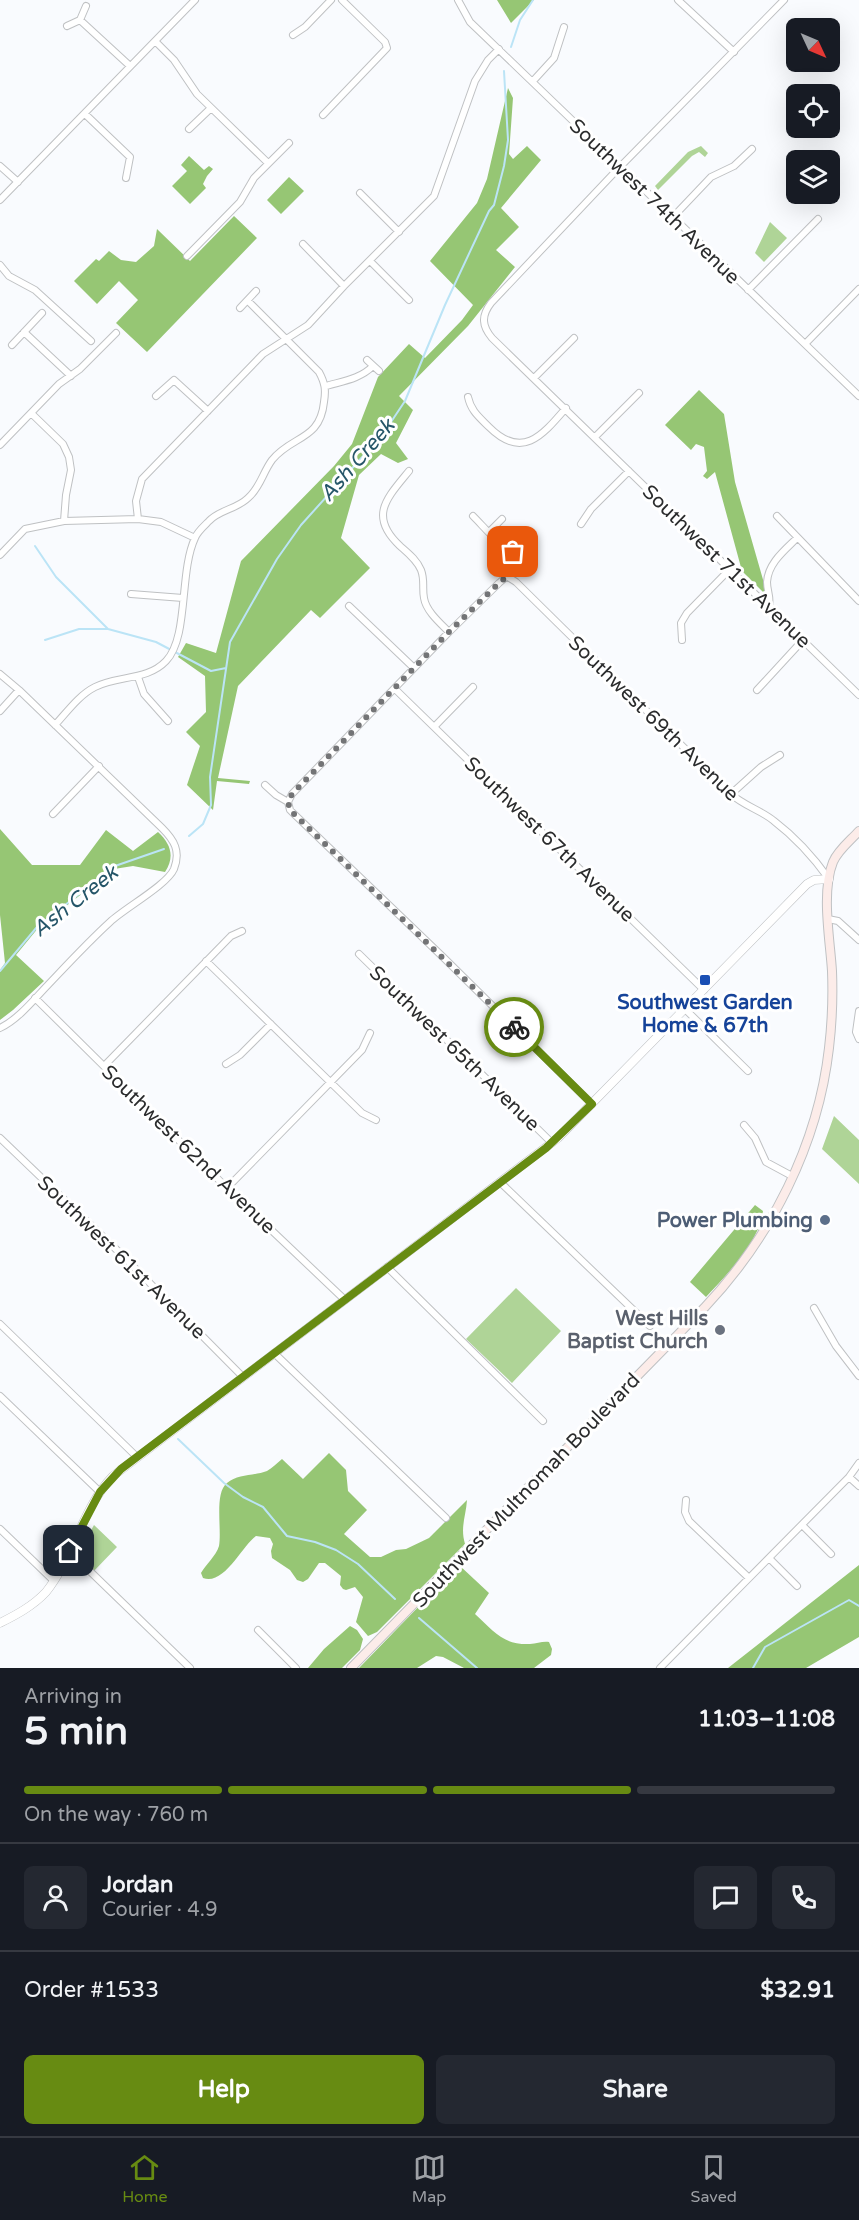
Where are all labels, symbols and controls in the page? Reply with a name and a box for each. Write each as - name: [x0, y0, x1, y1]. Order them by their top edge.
- north arrow: [786, 18, 840, 72]
- map controls: [786, 18, 840, 204]
- button: locate: [786, 84, 840, 138]
- street label: Southwest 74th Avenue: [564, 114, 744, 289]
- button: layers: [786, 150, 840, 204]
- water label: Ash Creek: [315, 413, 401, 507]
- street label: Southwest 71st Avenue: [637, 480, 815, 653]
- pin: [487, 526, 538, 577]
- icon: bag: [496, 535, 529, 568]
- street label: Southwest 69th Avenue: [563, 631, 743, 806]
- street label: Southwest 67th Avenue: [459, 752, 639, 927]
- water label: Ash Creek: [28, 859, 124, 942]
- street label: Southwest 65th Avenue: [364, 961, 544, 1136]
- marker: Southwest Garden Home & 67th: [698, 973, 712, 987]
- place label: Southwest Garden Home & 67th: [617, 991, 793, 1038]
- courier: [484, 997, 544, 1057]
- icon: bike: [498, 1011, 531, 1044]
- street label: Southwest 62nd Avenue: [96, 1060, 280, 1239]
- street label: Southwest 61st Avenue: [32, 1171, 210, 1344]
- place label: Power Plumbing: [657, 1209, 813, 1233]
- marker: Power Plumbing: [818, 1213, 832, 1227]
- place label: West Hills Baptist Church: [567, 1307, 708, 1354]
- marker: West Hills Baptist Church: [713, 1323, 727, 1337]
- street label: Southwest Multnomah Boulevard: [408, 1368, 645, 1613]
- pin: [43, 1525, 94, 1576]
- icon: home: [52, 1534, 85, 1567]
- text: Arriving in: [24, 1685, 122, 1709]
- text: 11:03–11:08: [698, 1706, 835, 1732]
- text: 5 min: [24, 1708, 128, 1755]
- text: On the way · 760 m: [24, 1803, 208, 1827]
- button: person: [24, 1866, 87, 1929]
- button: chat: [694, 1866, 757, 1929]
- button: phone: [772, 1866, 835, 1929]
- text: Jordan: [102, 1872, 173, 1898]
- text: Courier · 4.9: [102, 1898, 217, 1922]
- text: Order #1533: [24, 1977, 159, 2003]
- text: $32.91: [760, 1977, 835, 2003]
- button: Help: [24, 2055, 424, 2124]
- button: Share: [436, 2055, 835, 2124]
- tab: Home: [122, 2151, 167, 2207]
- tab: Map: [412, 2151, 446, 2207]
- tab: Saved: [691, 2151, 737, 2207]

